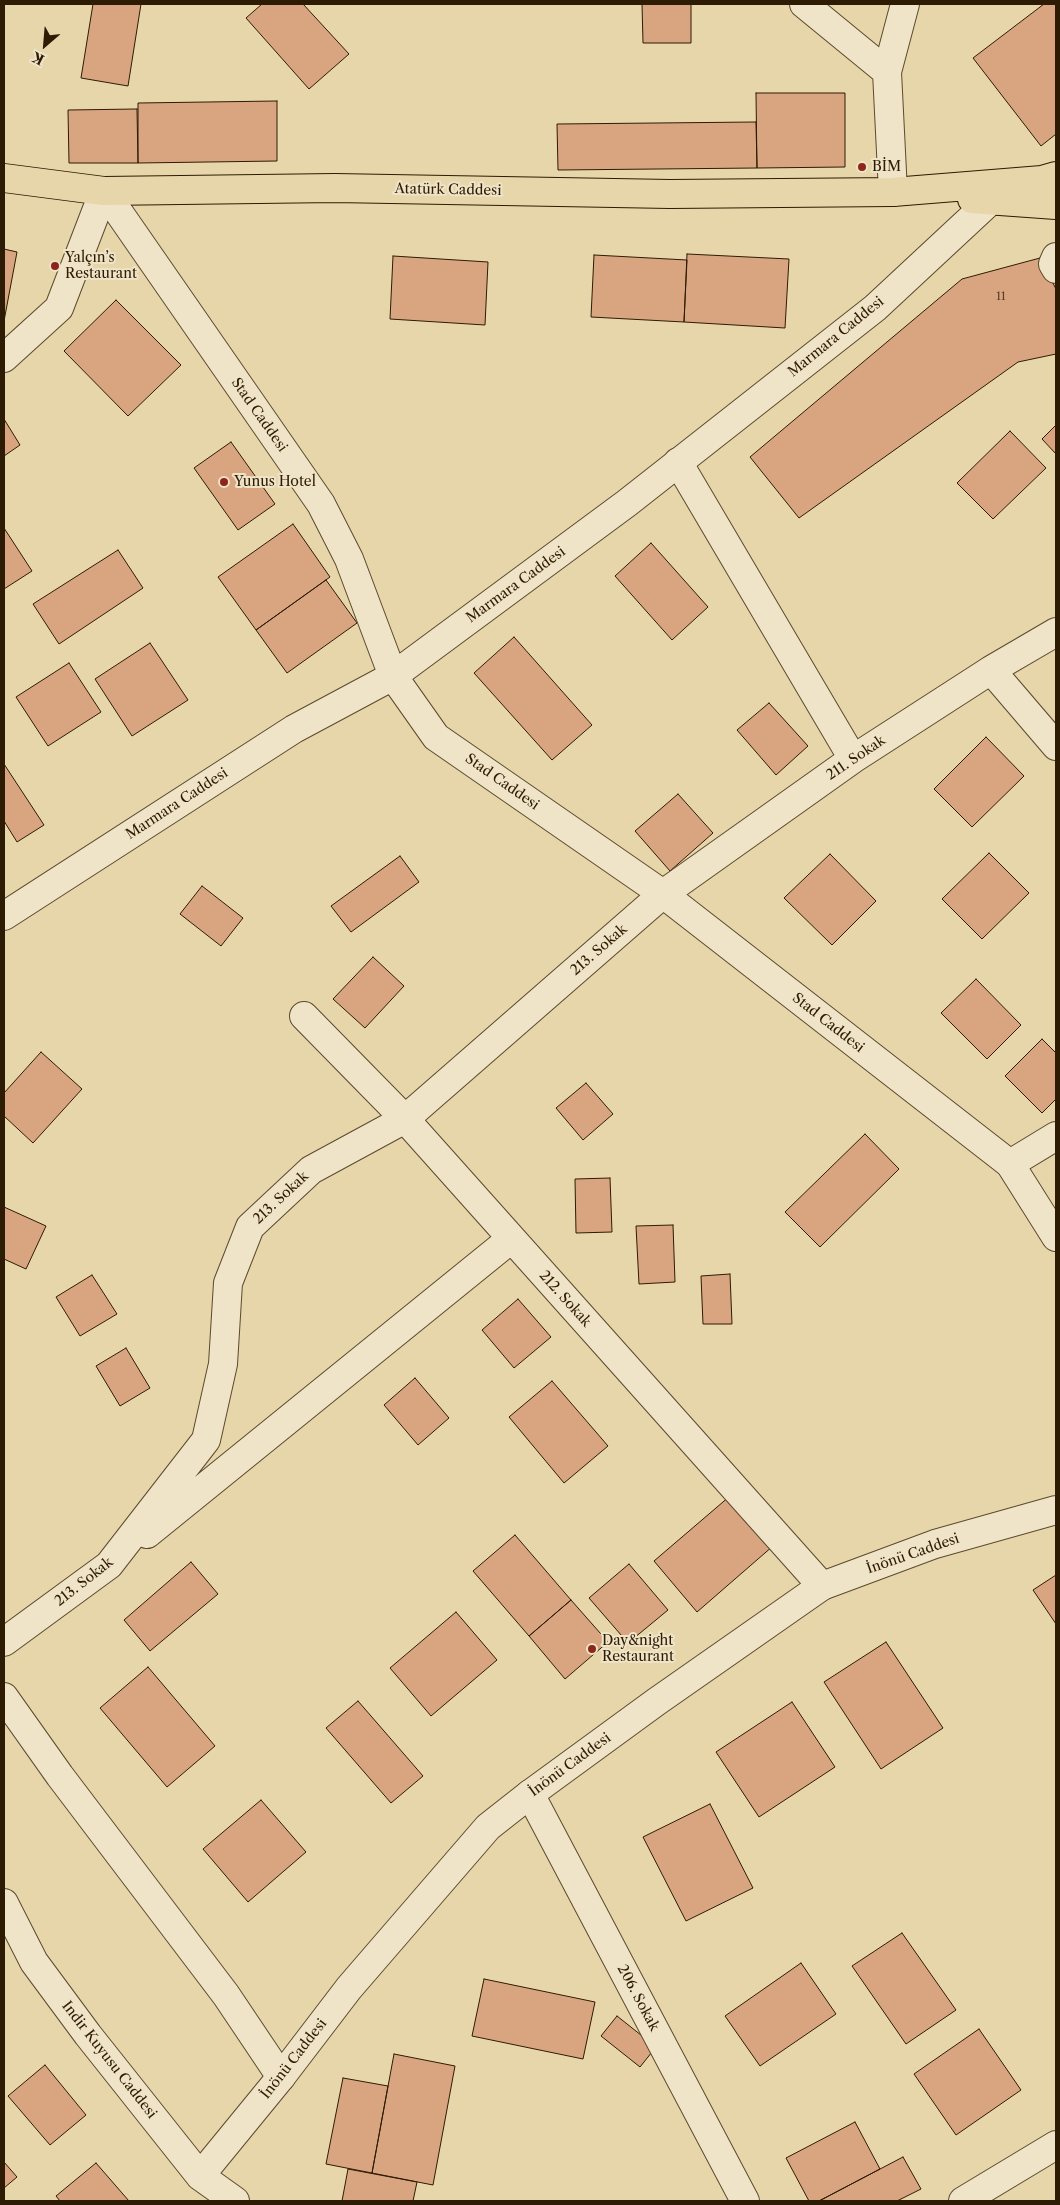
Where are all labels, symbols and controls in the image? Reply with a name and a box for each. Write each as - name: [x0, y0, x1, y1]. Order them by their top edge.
- north arrow: [20, 20, 70, 70]
- text: K: [29, 48, 47, 69]
- place label: BİM: [872, 159, 901, 175]
- marker: BİM: [856, 161, 868, 173]
- street label: Atatürk Caddesi: [394, 181, 502, 199]
- place label: Yalçın’s Restaurant: [65, 250, 137, 282]
- marker: Yalçın’s Restaurant: [49, 260, 61, 272]
- house number: 11: [996, 290, 1006, 304]
- street label: Marmara Caddesi: [785, 293, 887, 381]
- street label: Stad Caddesi: [227, 375, 291, 455]
- place label: Yunus Hotel: [234, 474, 316, 490]
- marker: Yunus Hotel: [218, 476, 230, 488]
- street label: Marmara Caddesi: [463, 543, 569, 627]
- street label: 211. Sokak: [823, 732, 889, 784]
- street label: Stad Caddesi: [462, 750, 542, 814]
- street label: Marmara Caddesi: [123, 765, 231, 843]
- street label: 213. Sokak: [567, 921, 631, 979]
- street label: Stad Caddesi: [789, 990, 867, 1056]
- street label: 213. Sokak: [250, 1168, 312, 1228]
- street label: 212. Sokak: [535, 1268, 595, 1330]
- street label: İnönü Caddesi: [864, 1530, 962, 1578]
- street label: 213. Sokak: [52, 1554, 116, 1610]
- place label: Day&night Restaurant: [602, 1633, 674, 1665]
- marker: Day&night Restaurant: [586, 1643, 598, 1655]
- street label: İnönü Caddesi: [526, 1730, 614, 1800]
- street label: 206. Sokak: [614, 1962, 662, 2034]
- street label: Indir Kuyusu Caddesi: [58, 1998, 160, 2122]
- street label: İnönü Caddesi: [258, 2016, 330, 2102]

